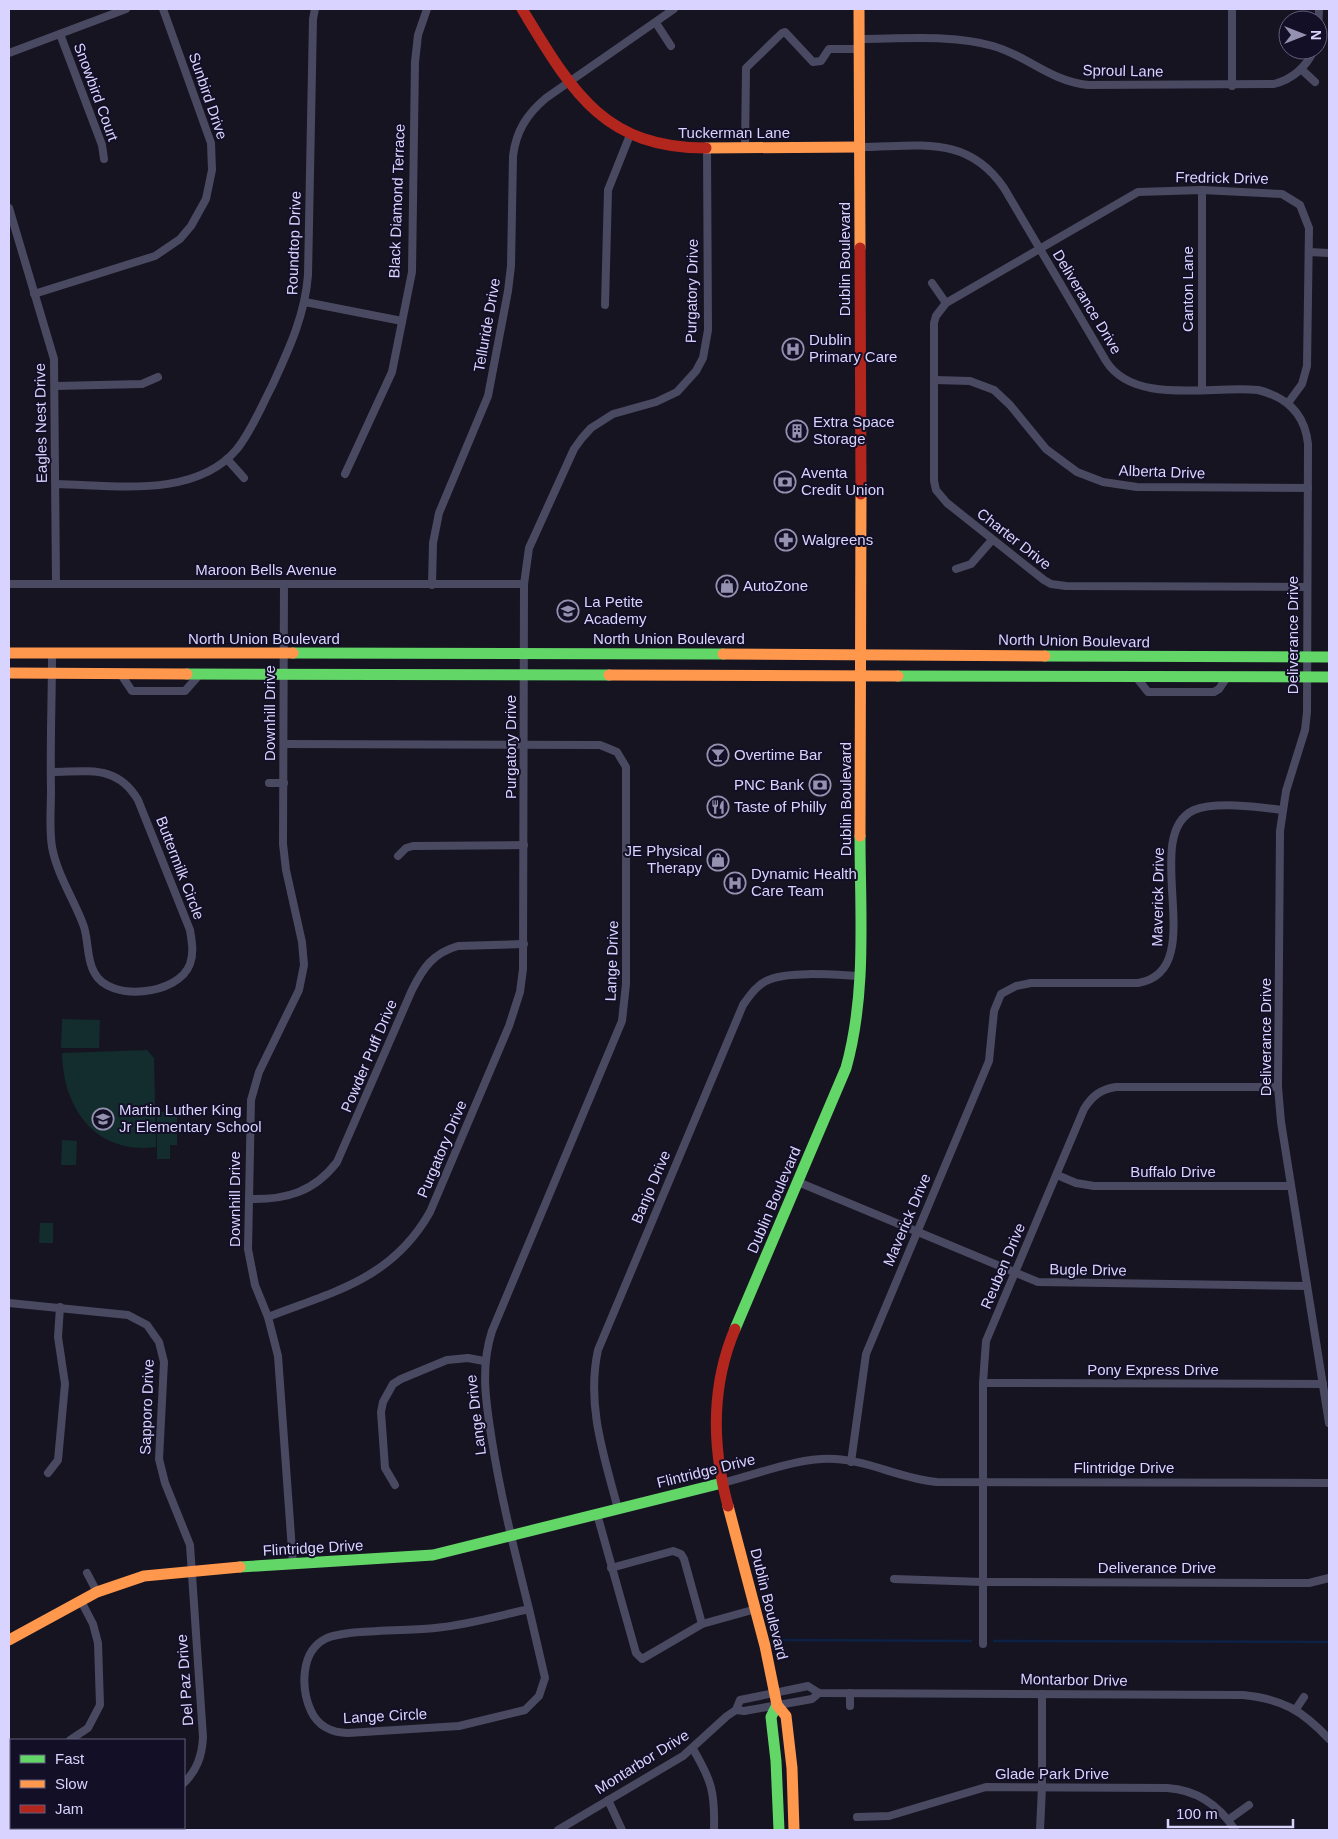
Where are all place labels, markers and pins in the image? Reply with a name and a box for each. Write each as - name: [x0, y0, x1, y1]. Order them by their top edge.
- place label: Dublin Primary Care: [809, 331, 897, 365]
- hospital icon: Dublin Primary Care: [781, 337, 805, 361]
- place label: Extra Space Storage: [813, 413, 895, 447]
- building icon: Extra Space Storage: [785, 419, 809, 443]
- place label: Aventa Credit Union: [801, 464, 884, 498]
- bank icon: Aventa Credit Union: [773, 470, 797, 494]
- pharmacy icon: Walgreens: [774, 528, 798, 552]
- place label: Walgreens: [802, 531, 873, 548]
- shop icon: AutoZone: [715, 574, 739, 598]
- place label: AutoZone: [743, 577, 808, 594]
- place label: La Petite Academy: [584, 593, 647, 627]
- school or university icon: La Petite Academy: [556, 599, 580, 623]
- bar icon: Overtime Bar: [706, 743, 730, 767]
- place label: Overtime Bar: [734, 746, 822, 763]
- bank icon: PNC Bank: [808, 773, 832, 797]
- place label: PNC Bank: [734, 776, 804, 793]
- restaurant icon: Taste of Philly: [706, 795, 730, 819]
- place label: Taste of Philly: [734, 798, 827, 815]
- place label: JE Physical Therapy: [624, 842, 702, 876]
- shop icon: JE Physical Therapy: [706, 848, 730, 872]
- place label: Dynamic Health Care Team: [751, 865, 857, 899]
- hospital icon: Dynamic Health Care Team: [723, 871, 747, 895]
- place label: Martin Luther King Jr Elementary School: [119, 1101, 262, 1135]
- school or university icon: Martin Luther King Jr Elementary School: [91, 1107, 115, 1131]

